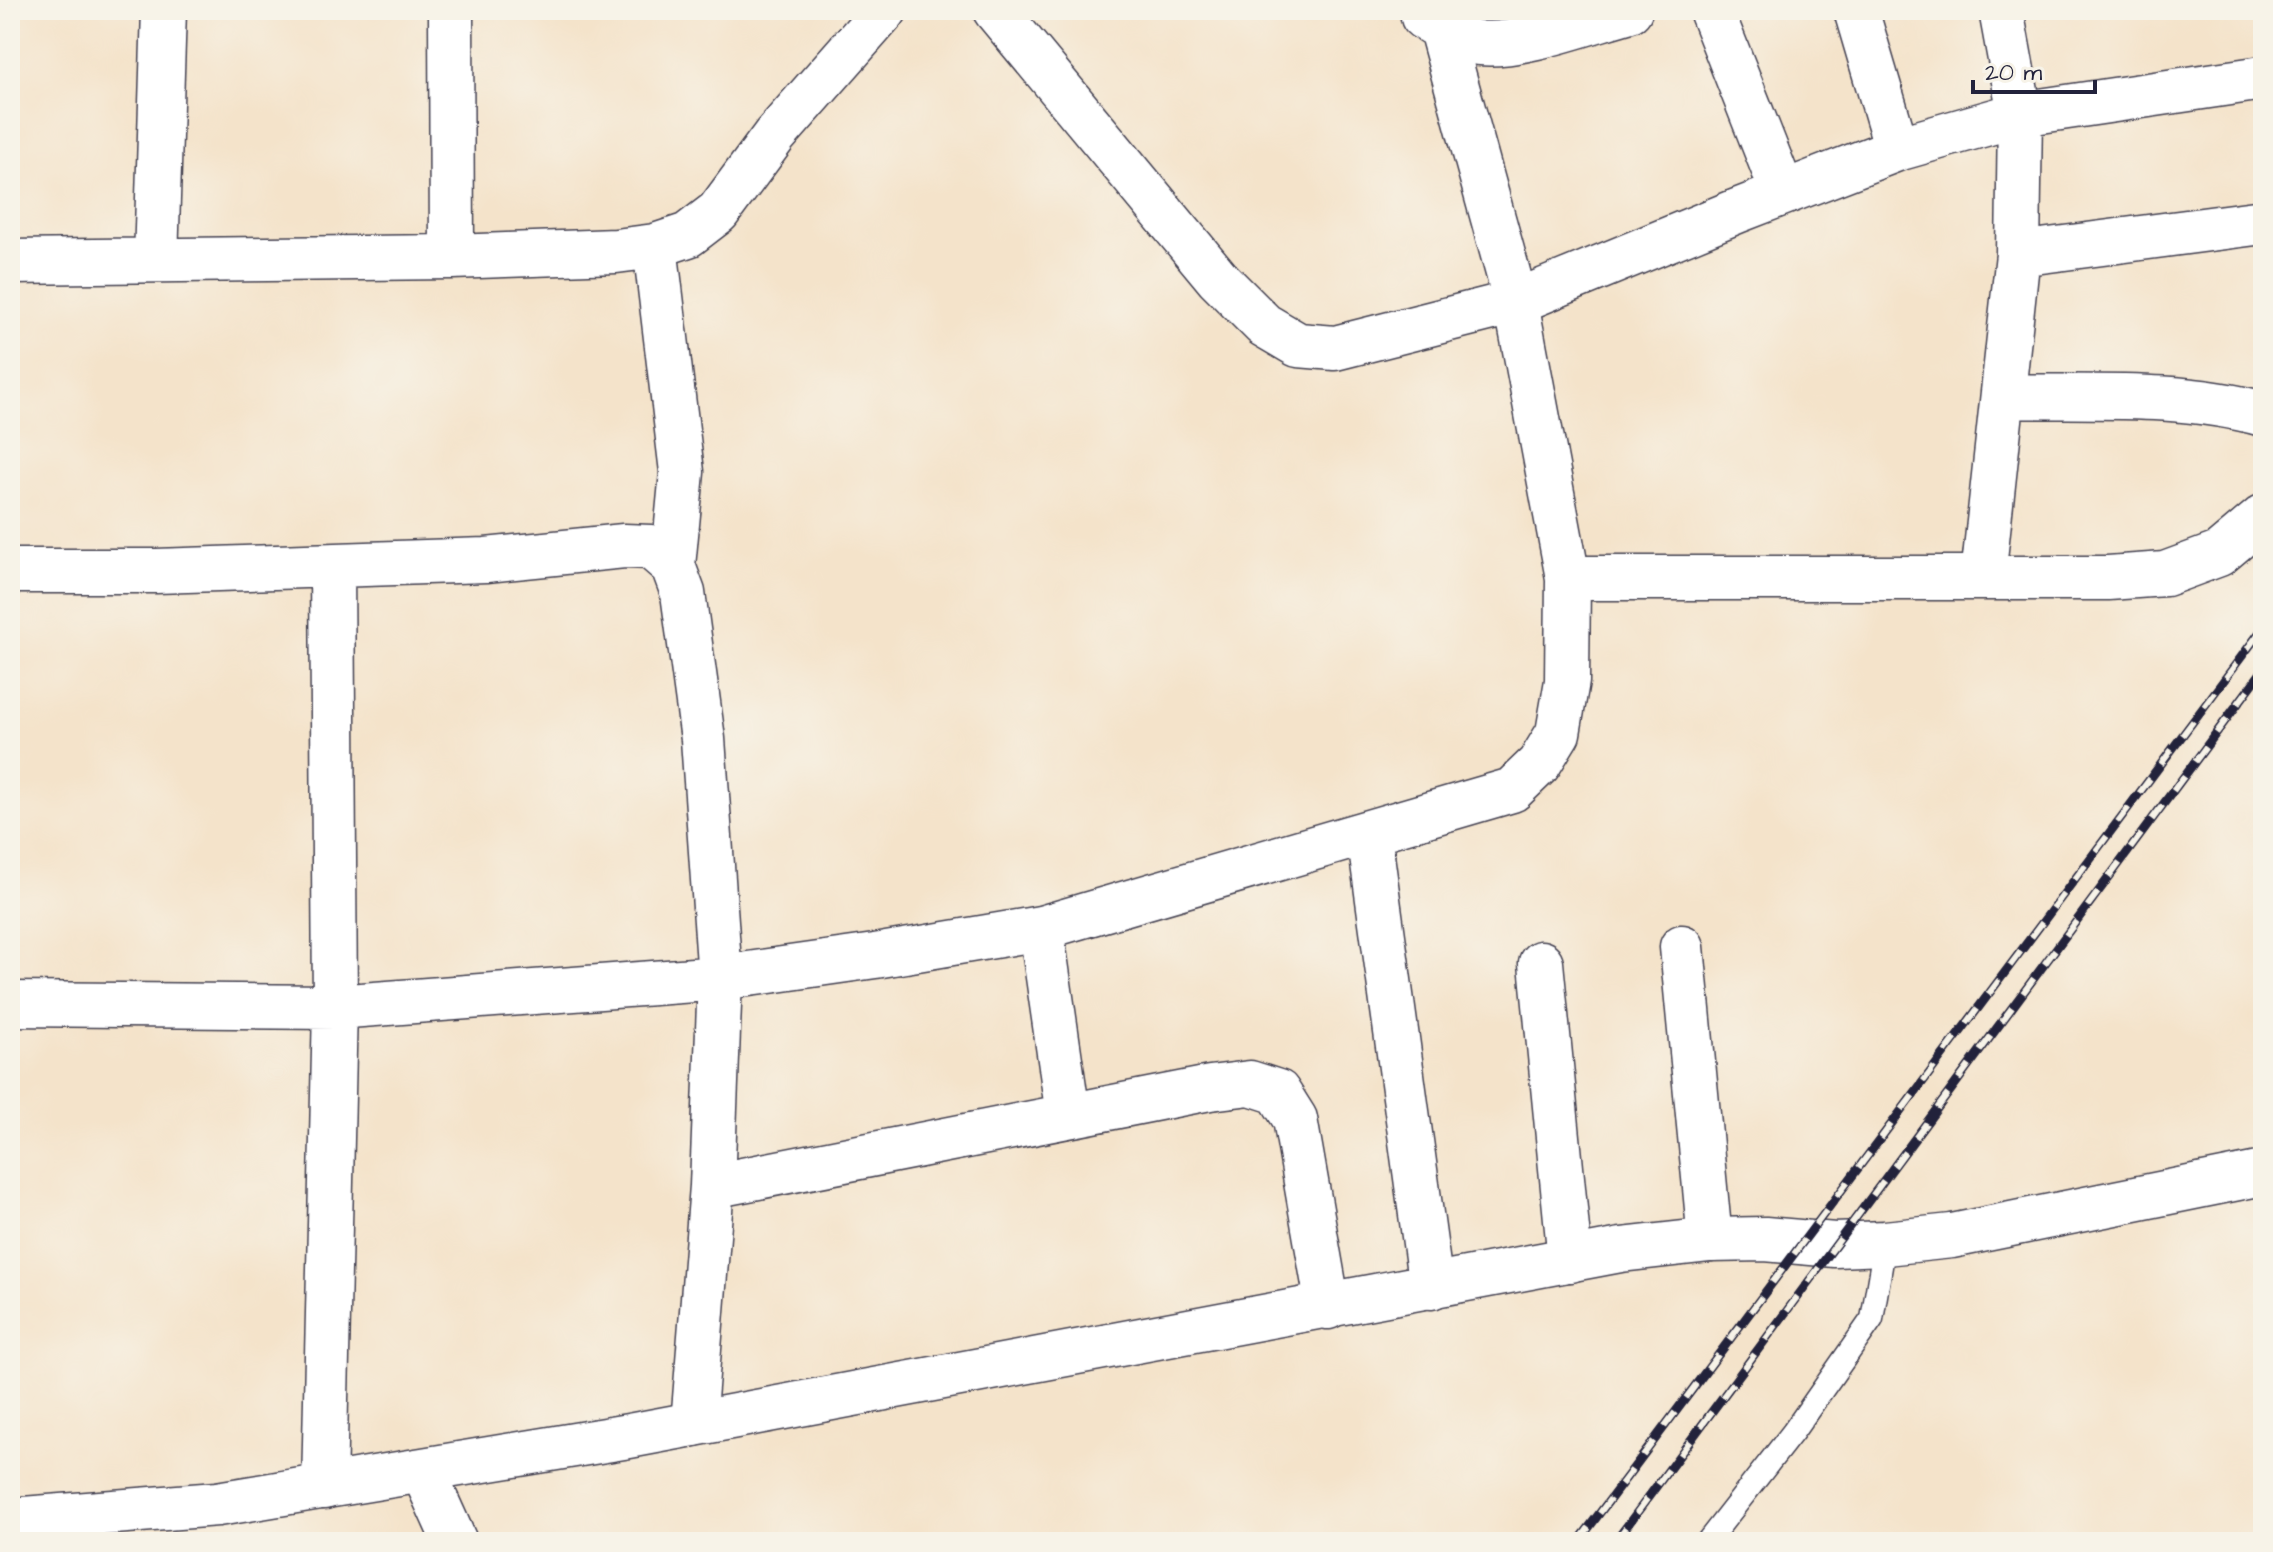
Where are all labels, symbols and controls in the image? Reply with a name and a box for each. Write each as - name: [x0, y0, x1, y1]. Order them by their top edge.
- scale bar: [1973, 44, 2095, 94]
- text: 20 m: [1985, 56, 2042, 90]

